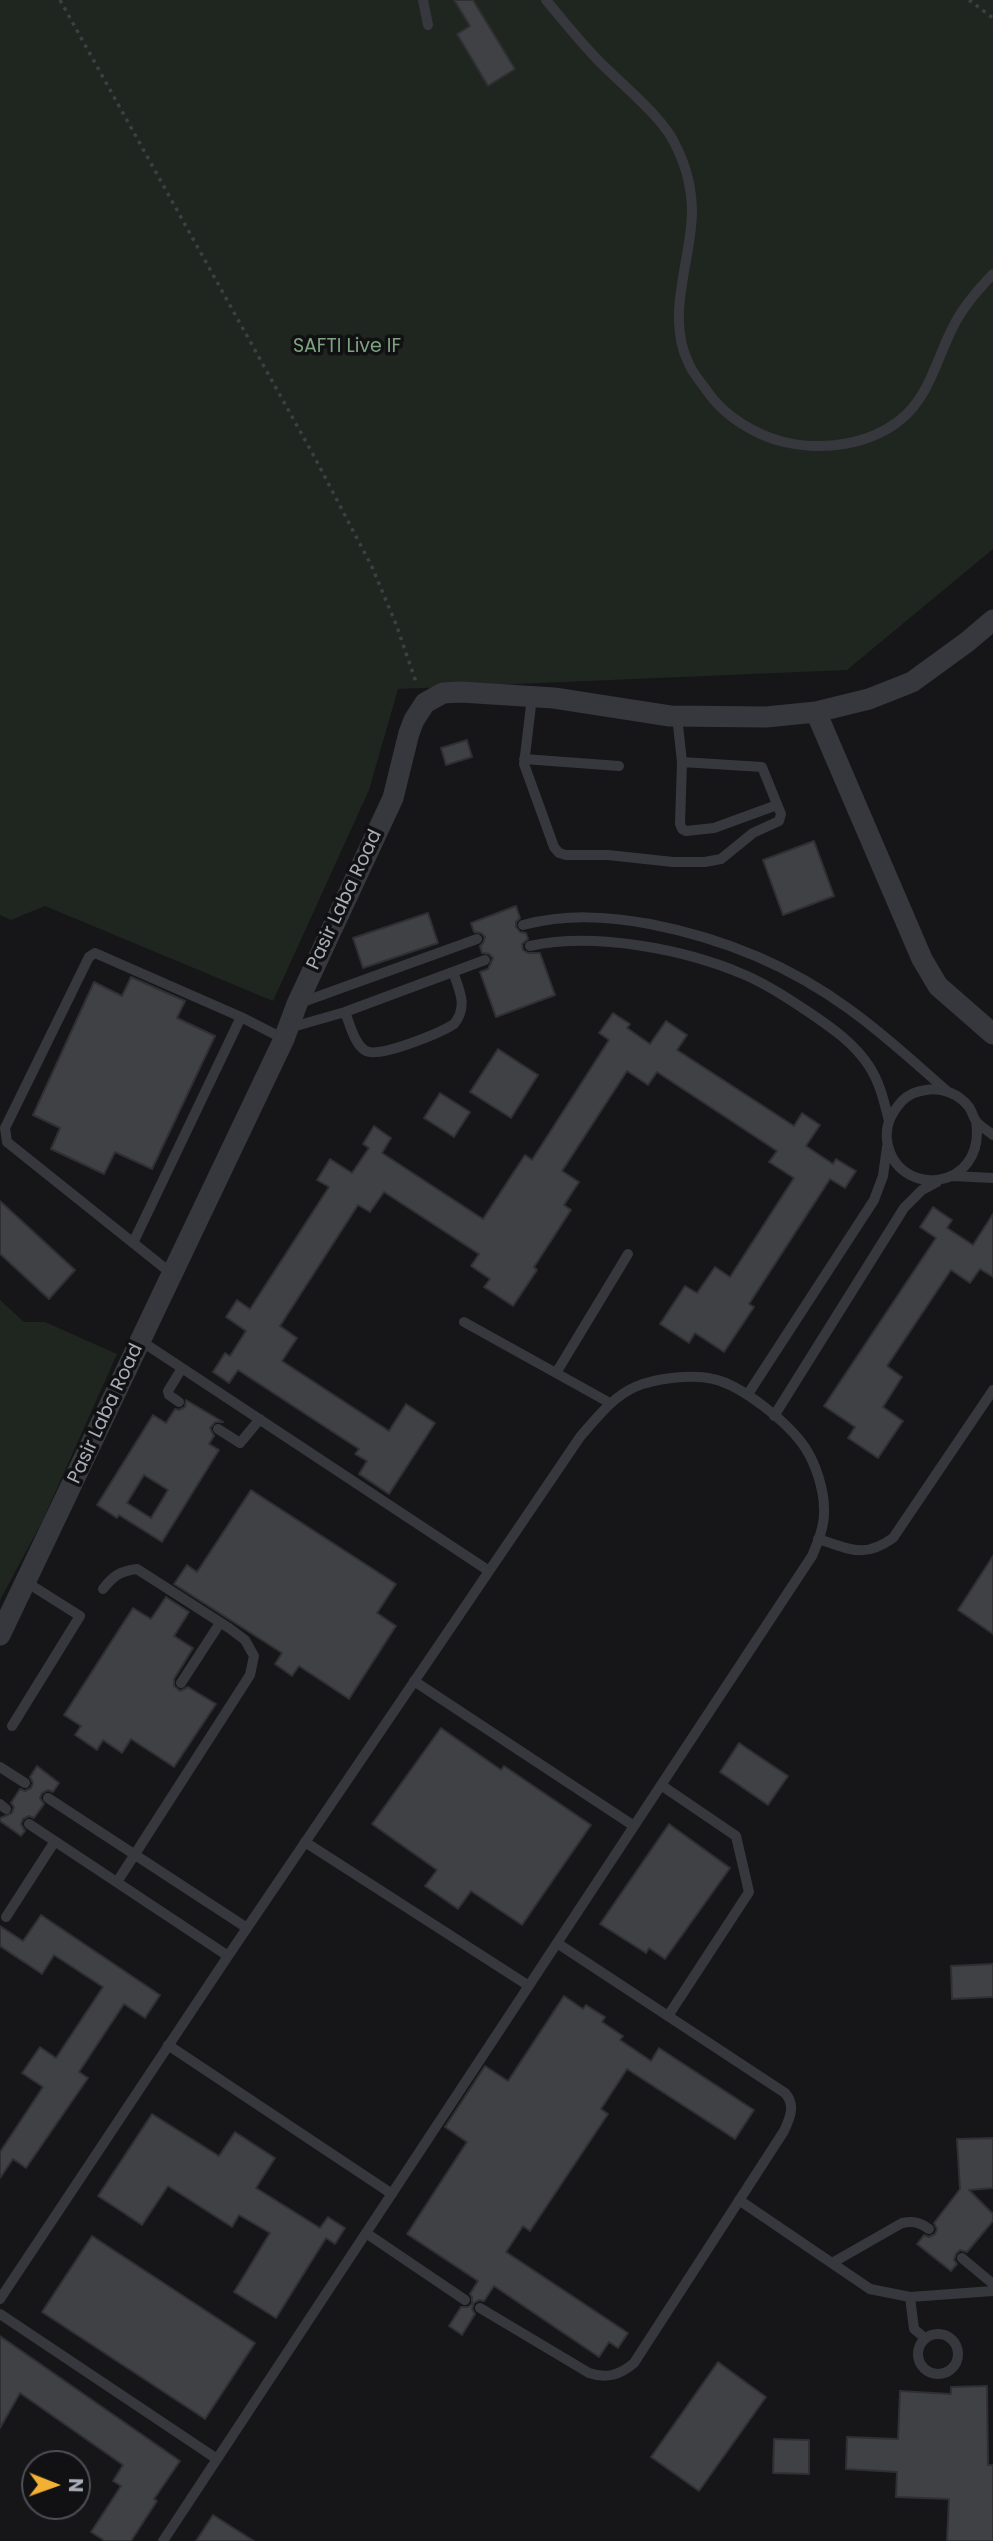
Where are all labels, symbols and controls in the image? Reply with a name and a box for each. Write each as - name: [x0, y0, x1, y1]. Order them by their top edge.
- park label: SAFTI Live IF: [293, 336, 401, 358]
- street label: Pasir Laba Road: [303, 826, 387, 974]
- street label: Pasir Laba Road: [64, 1340, 148, 1488]
- north arrow: [21, 2450, 91, 2520]
- text: N: [62, 2478, 89, 2493]

